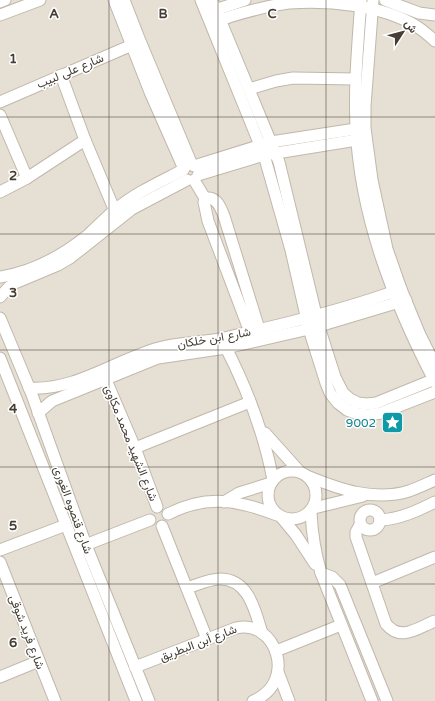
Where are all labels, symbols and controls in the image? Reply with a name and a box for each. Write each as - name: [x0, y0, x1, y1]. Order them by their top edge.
- text: A: [49, 6, 59, 22]
- text: B: [158, 6, 168, 22]
- text: C: [267, 6, 277, 22]
- north arrow: [383, 12, 423, 52]
- text: ش: [402, 17, 420, 36]
- text: 1: [9, 51, 17, 67]
- street label: شارع على لبيب: [34, 51, 106, 93]
- text: 2: [9, 168, 17, 184]
- text: 3: [9, 285, 17, 301]
- street label: شارع ابن خلكان: [176, 325, 252, 353]
- street label: شارع الشهيد محمد مكاوى: [99, 383, 161, 504]
- text: 4: [9, 401, 18, 417]
- place icon: 9002: [379, 410, 405, 436]
- place label: 9002: [346, 416, 376, 430]
- street label: شارع قنصوه الغورى: [49, 464, 95, 556]
- text: 5: [9, 518, 17, 534]
- street label: شارع فريد شوقى: [4, 593, 48, 672]
- street label: شارع أبن البطريق: [157, 622, 239, 666]
- text: 6: [9, 635, 17, 651]

